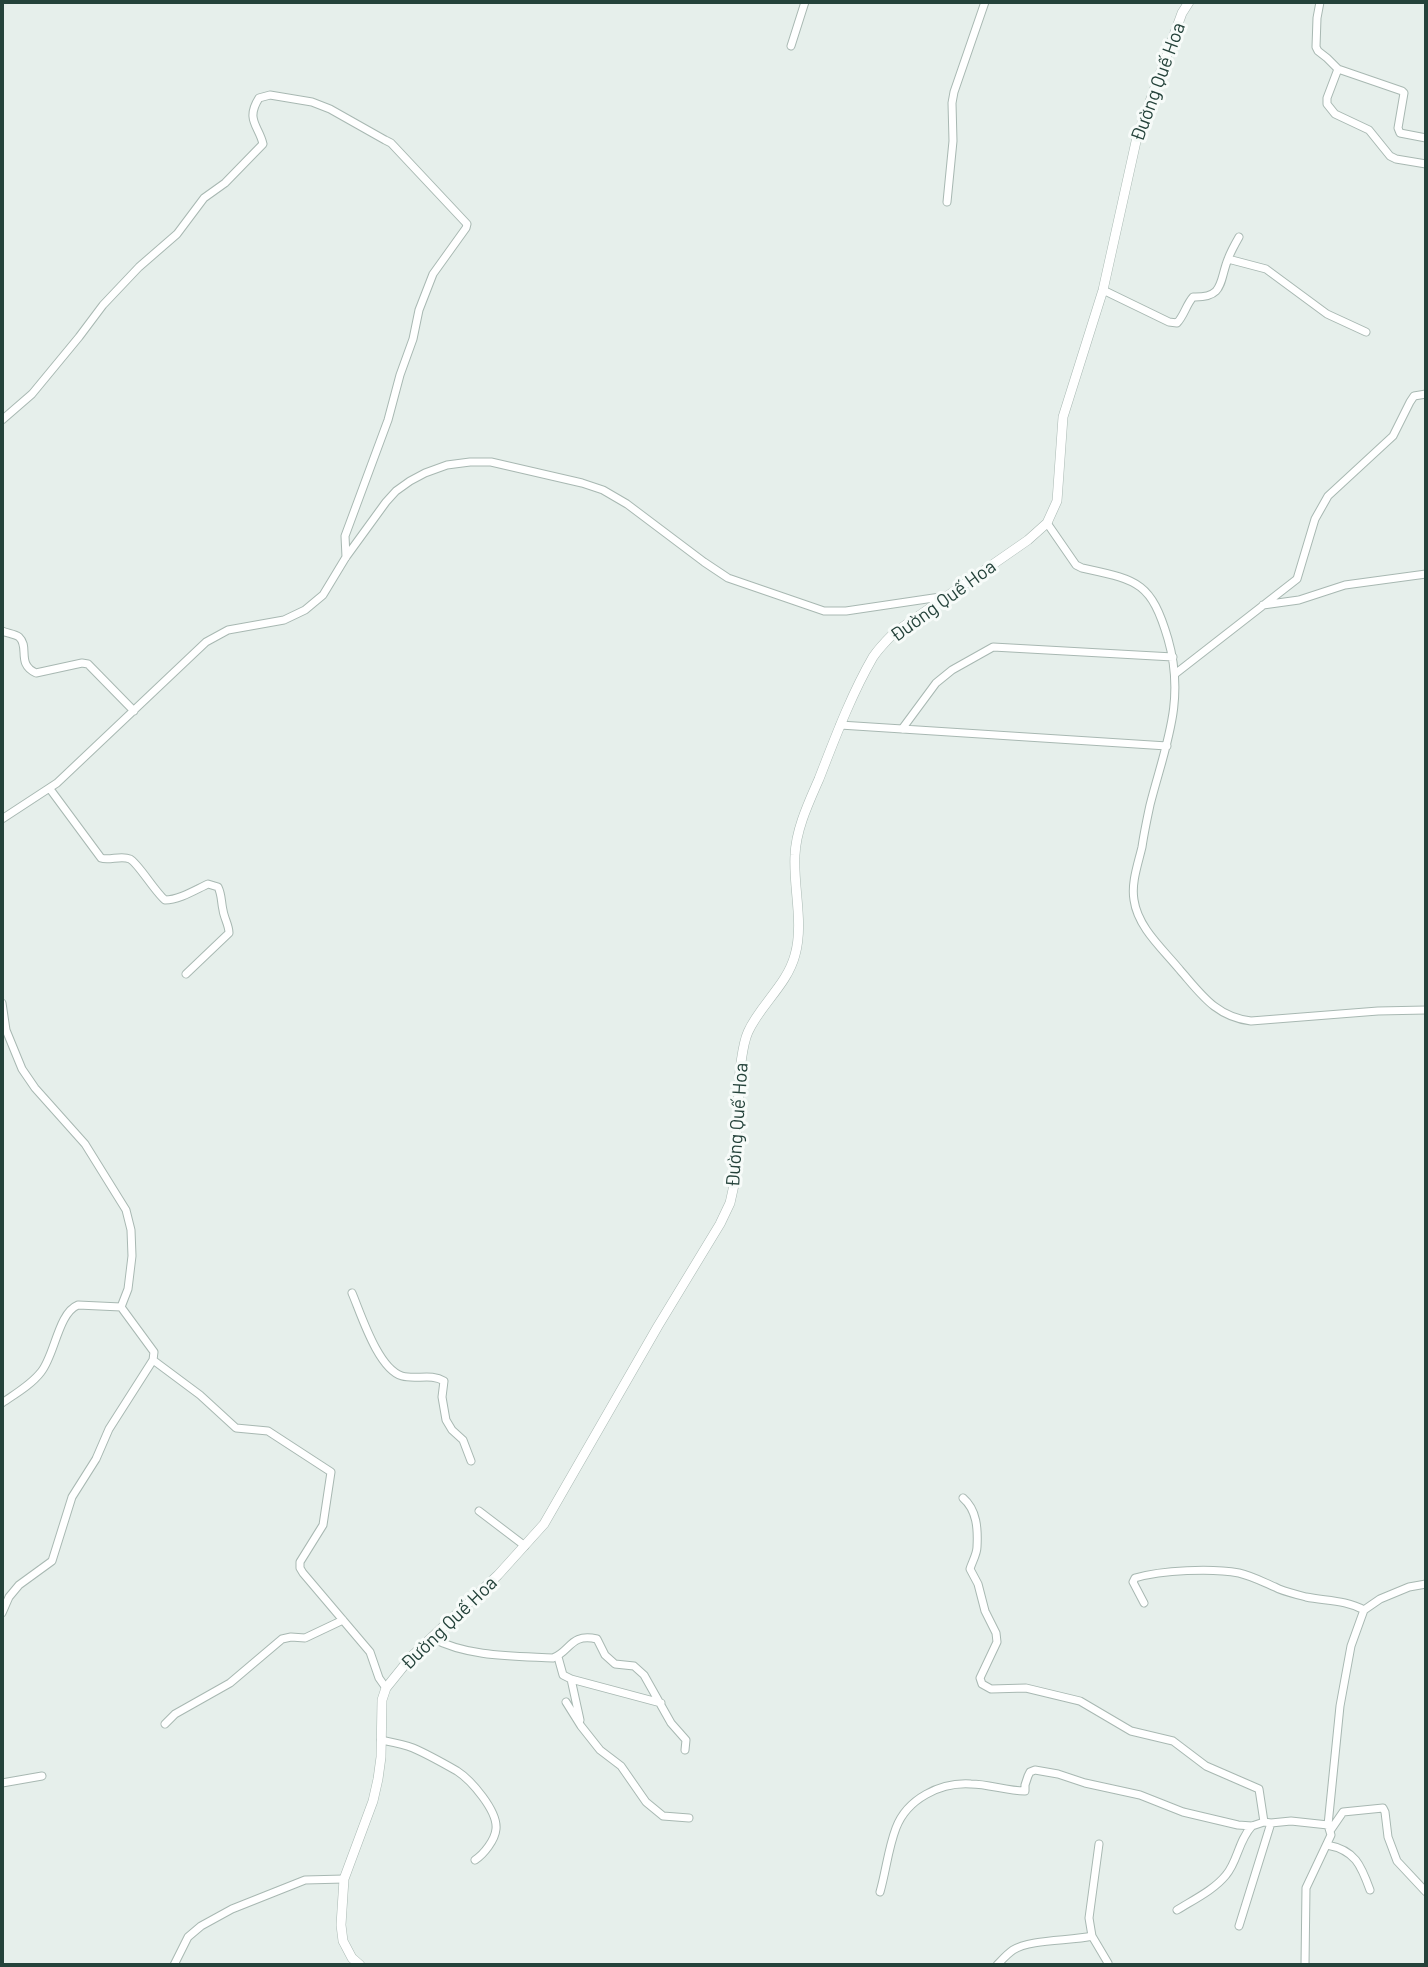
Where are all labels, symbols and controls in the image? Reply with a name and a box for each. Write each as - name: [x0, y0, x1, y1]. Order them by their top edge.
- street label: Đường Quế Hoa: [1126, 19, 1190, 145]
- street label: Đường Quế Hoa: [886, 555, 1000, 647]
- street label: Đường Quế Hoa: [721, 1062, 753, 1188]
- street label: Đường Quế Hoa: [396, 1571, 502, 1675]

